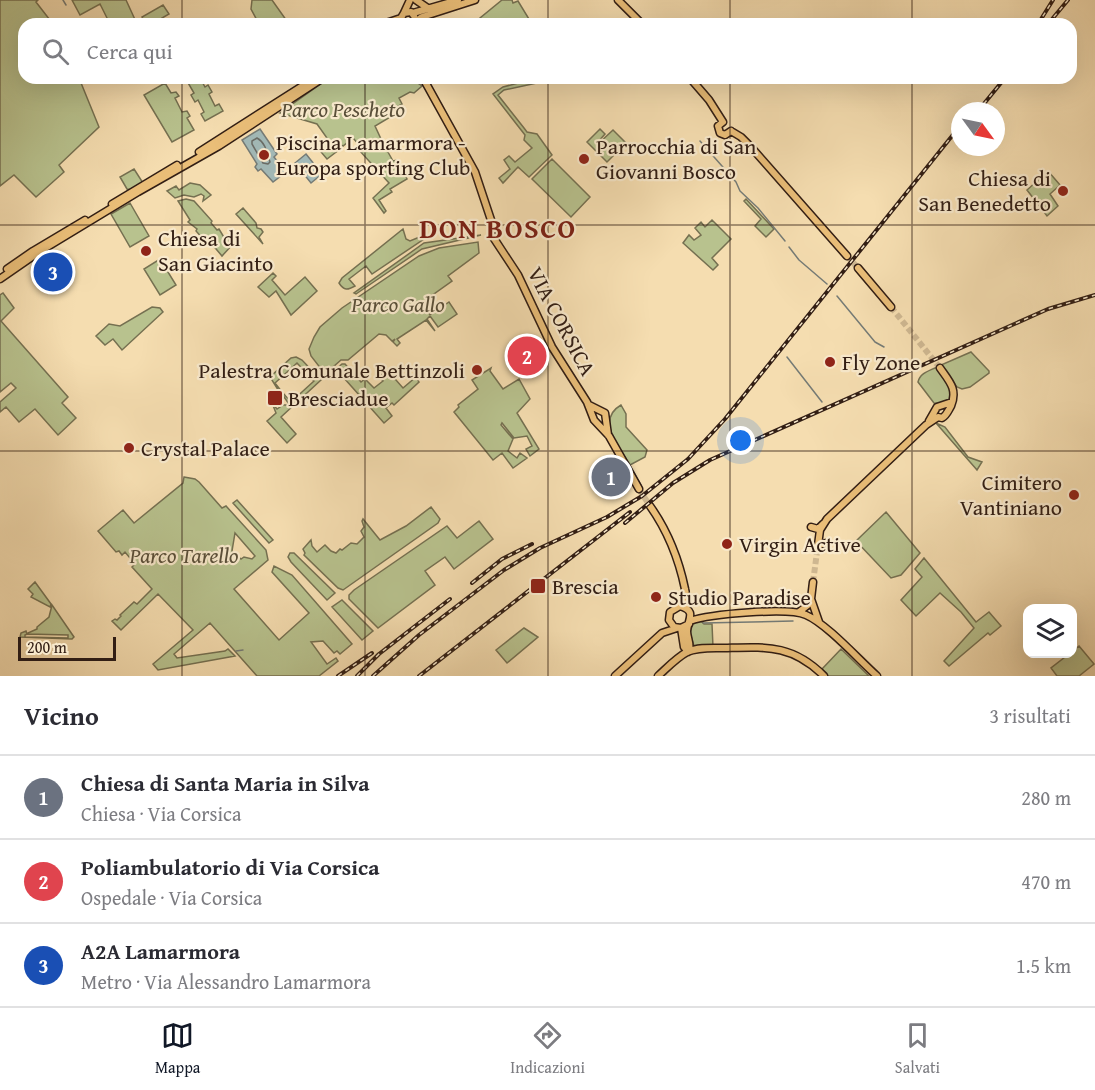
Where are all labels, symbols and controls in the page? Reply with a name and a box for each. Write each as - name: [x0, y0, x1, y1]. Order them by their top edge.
- search box: [18, 18, 1077, 84]
- icon: search: [39, 35, 72, 68]
- text: Cerca qui: [87, 35, 173, 67]
- park label: Parco Pescheto: [280, 93, 405, 125]
- north arrow: [951, 102, 1005, 156]
- place label: Piscina Lamarmora - Europa sporting Club: [276, 126, 471, 183]
- place label: Parrocchia di San Giovanni Bosco: [596, 130, 757, 187]
- marker: Piscina Lamarmora - Europa sporting Club: [257, 148, 271, 162]
- marker: Parrocchia di San Giovanni Bosco: [577, 152, 591, 166]
- place label: Chiesa di San Benedetto: [918, 162, 1051, 219]
- marker: Chiesa di San Benedetto: [1056, 184, 1070, 198]
- district label: DON BOSCO: [419, 207, 577, 248]
- place label: Chiesa di San Giacinto: [158, 222, 273, 279]
- marker: Chiesa di San Giacinto: [139, 244, 153, 258]
- pin: 3: [34, 250, 72, 294]
- street label: VIA CORSICA: [520, 261, 604, 382]
- park label: Parco Gallo: [350, 288, 445, 320]
- pin: 2: [508, 334, 546, 378]
- place label: Fly Zone: [842, 346, 920, 378]
- place label: Palestra Comunale Bettinzoli: [198, 354, 465, 386]
- marker: Fly Zone: [823, 355, 837, 369]
- marker: Palestra Comunale Bettinzoli: [470, 363, 484, 377]
- place label: Bresciadue: [288, 382, 389, 414]
- marker: Bresciadue: [266, 389, 284, 407]
- your location: [726, 426, 755, 455]
- place label: Crystal Palace: [141, 432, 270, 464]
- marker: Crystal Palace: [122, 441, 136, 455]
- pin: 1: [592, 454, 630, 500]
- place label: Cimitero Vantiniano: [960, 466, 1062, 523]
- marker: Cimitero Vantiniano: [1067, 488, 1081, 502]
- place label: Virgin Active: [739, 528, 861, 560]
- marker: Virgin Active: [720, 537, 734, 551]
- park label: Parco Tarello: [128, 539, 239, 571]
- place label: Brescia: [552, 570, 619, 602]
- marker: Brescia: [529, 577, 547, 595]
- place label: Studio Paradise: [668, 581, 811, 613]
- marker: Studio Paradise: [649, 590, 663, 604]
- map controls: [1023, 604, 1077, 658]
- button: layers: [1023, 604, 1077, 658]
- scale bar: [18, 634, 116, 662]
- text: 200 m: [27, 635, 67, 659]
- text: Vicino: [24, 696, 99, 735]
- text: 3 risultati: [990, 701, 1071, 730]
- text: Chiesa di Santa Maria in Silva: [81, 767, 369, 799]
- text: 1: [38, 783, 49, 812]
- text: 280 m: [1021, 783, 1071, 812]
- text: Chiesa · Via Corsica: [81, 799, 241, 828]
- text: Poliambulatorio di Via Corsica: [81, 851, 379, 883]
- text: 2: [38, 867, 49, 896]
- text: 470 m: [1021, 867, 1071, 896]
- text: Ospedale · Via Corsica: [81, 883, 262, 912]
- text: A2A Lamarmora: [81, 935, 240, 967]
- text: 3: [38, 951, 49, 980]
- text: 1.5 km: [1016, 951, 1071, 980]
- text: Metro · Via Alessandro Lamarmora: [81, 967, 371, 996]
- tab: Mappa: [155, 1019, 200, 1079]
- tab: Indicazioni: [510, 1019, 585, 1079]
- tab: Salvati: [895, 1019, 940, 1079]

